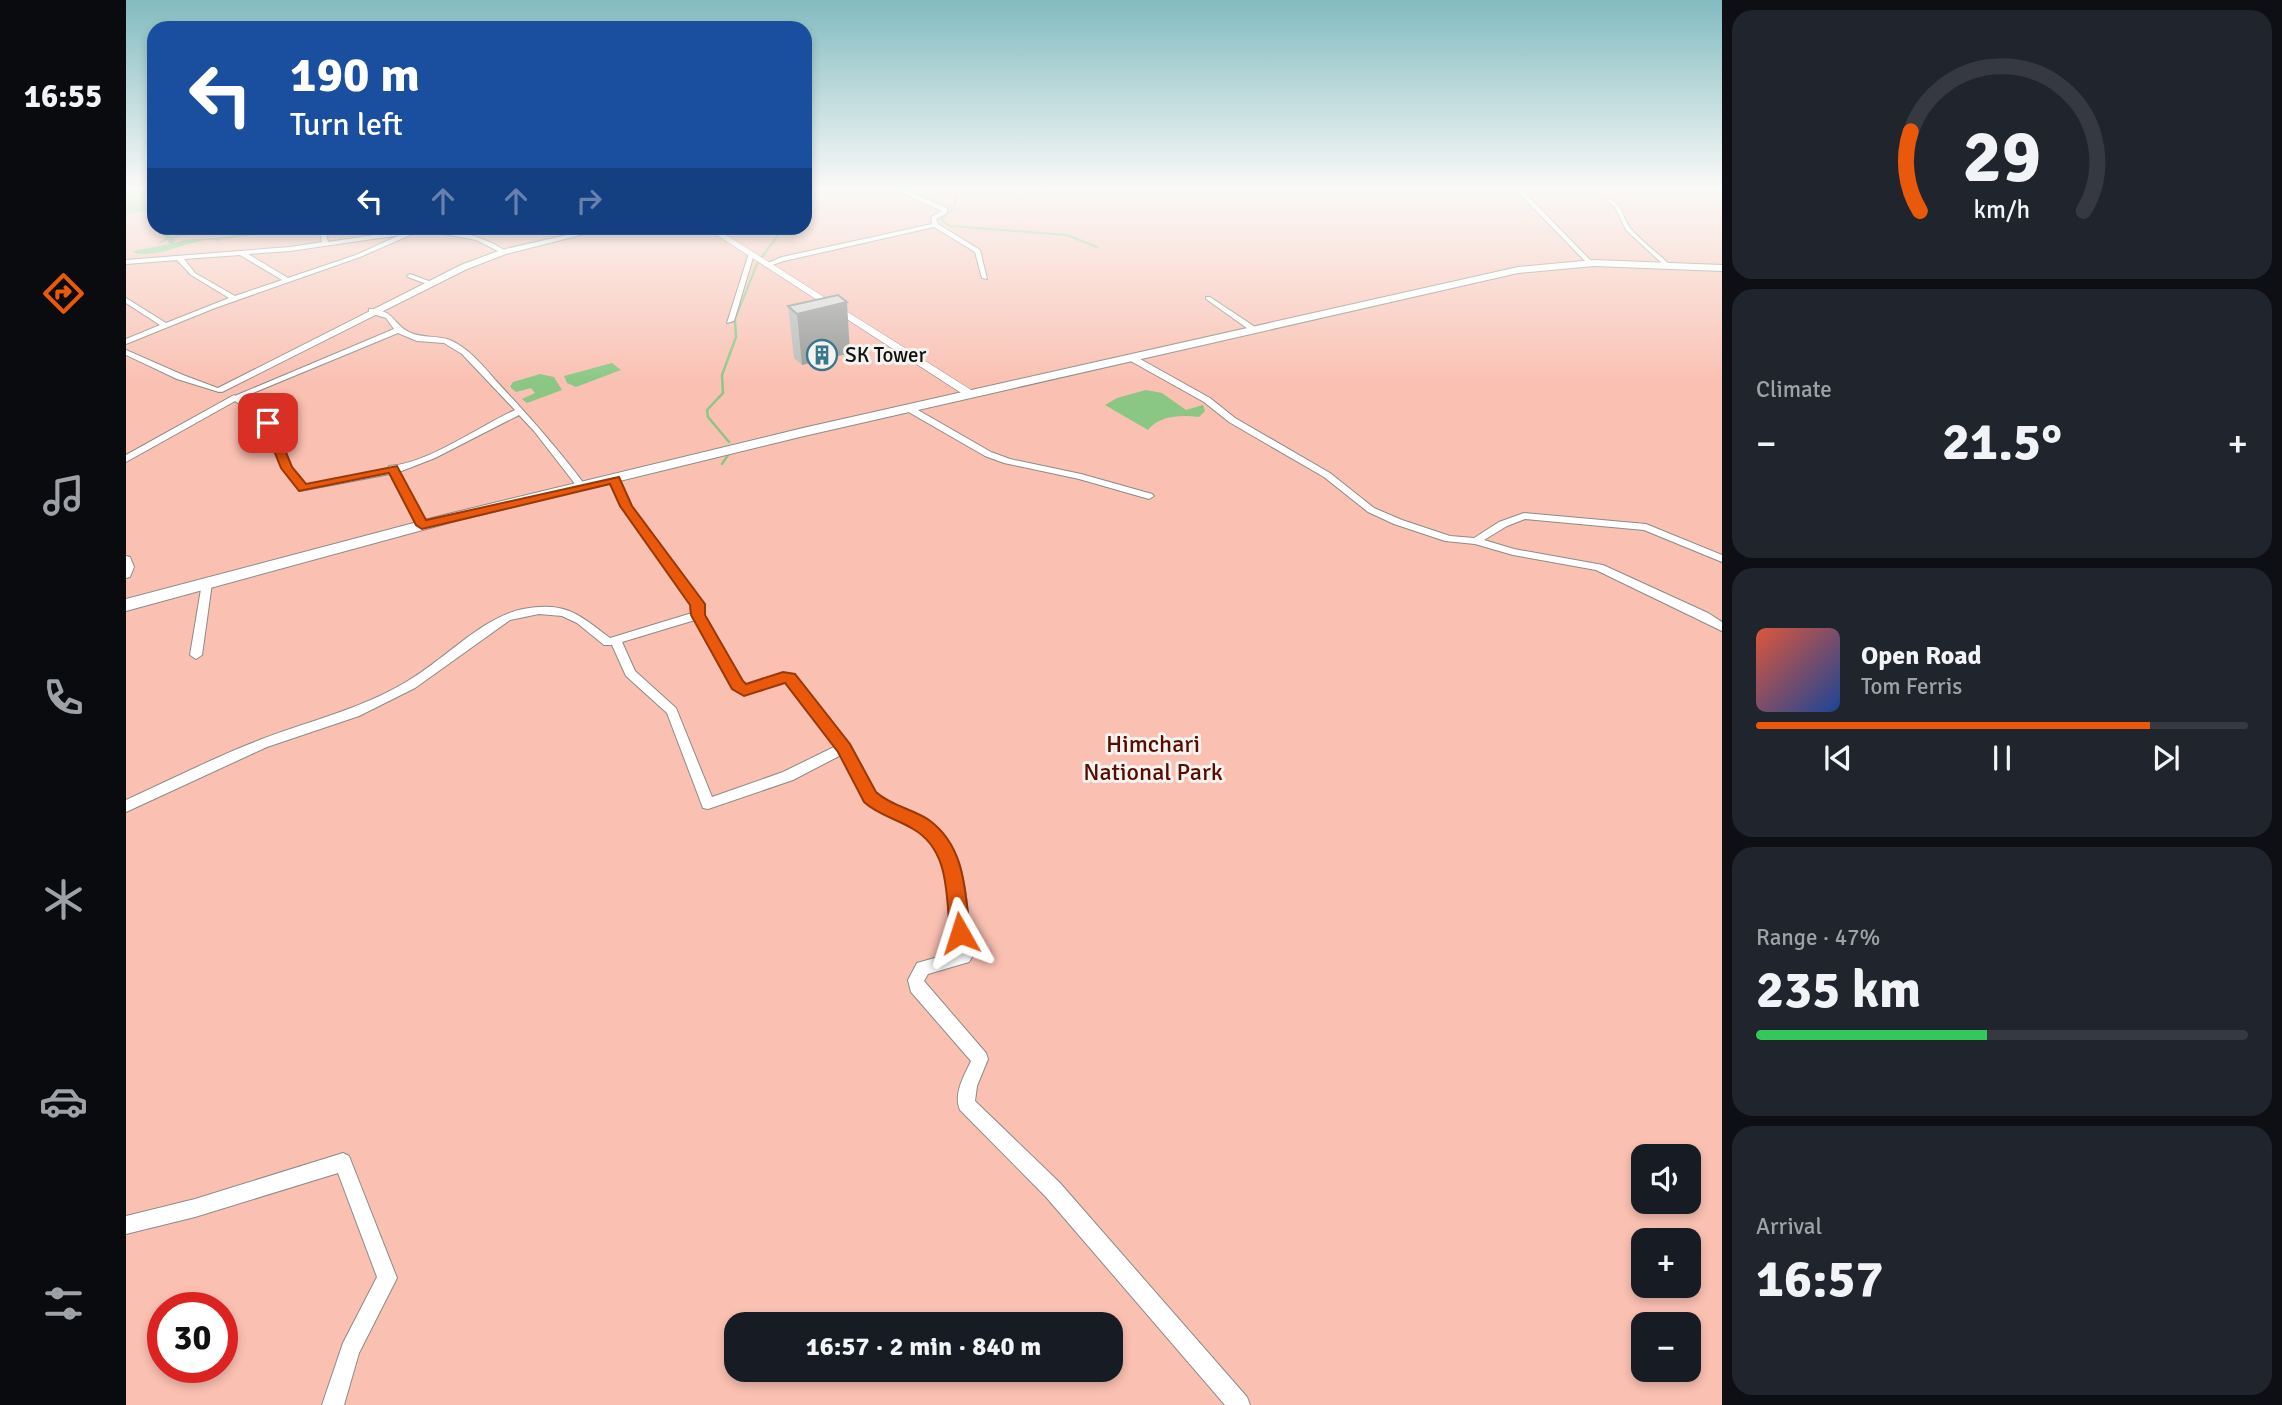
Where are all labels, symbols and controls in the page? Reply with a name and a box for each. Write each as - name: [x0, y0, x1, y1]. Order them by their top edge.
- text: 190 m: [290, 45, 420, 105]
- icon: left: [175, 49, 266, 140]
- text: 16:55: [24, 77, 102, 116]
- text: Turn left: [290, 105, 403, 144]
- text: 29: [1963, 113, 2041, 202]
- icon: left: [351, 182, 389, 220]
- icon: ahead: [424, 182, 462, 220]
- icon: ahead: [497, 182, 535, 220]
- icon: right: [570, 182, 608, 220]
- text: km/h: [1974, 193, 2030, 224]
- icon: directions: [39, 269, 88, 318]
- building icon: SK Tower: [805, 338, 839, 372]
- place label: SK Tower: [845, 342, 926, 368]
- text: Climate: [1756, 375, 1832, 404]
- pin: [238, 393, 298, 453]
- icon: arrive: [249, 404, 287, 442]
- text: 21.5°: [1942, 410, 2062, 474]
- text: −: [1756, 420, 1777, 467]
- text: +: [2227, 420, 2248, 467]
- icon: music: [39, 471, 88, 520]
- text: Open Road: [1861, 640, 1982, 672]
- text: Tom Ferris: [1861, 672, 1962, 701]
- icon: phone: [39, 673, 88, 722]
- park label: Himchari National Park: [1083, 729, 1223, 787]
- icon: previous: [1819, 739, 1857, 777]
- icon: pause: [1983, 739, 2021, 777]
- icon: next: [2147, 739, 2185, 777]
- icon: climate: [39, 875, 88, 924]
- position arrow: [923, 896, 997, 970]
- text: Range · 47%: [1756, 923, 1880, 952]
- text: 235 km: [1756, 958, 1921, 1022]
- icon: car: [39, 1077, 88, 1126]
- map controls: [1631, 1144, 1701, 1382]
- button: sound: [1631, 1144, 1701, 1214]
- text: Arrival: [1756, 1212, 1822, 1241]
- button: +: [1631, 1228, 1701, 1298]
- text: 16:57: [1756, 1247, 1884, 1311]
- icon: filters: [39, 1279, 88, 1328]
- speed limit sign: 30: [147, 1292, 238, 1383]
- button: −: [1631, 1312, 1701, 1382]
- text: 16:57 · 2 min · 840 m: [806, 1331, 1041, 1363]

